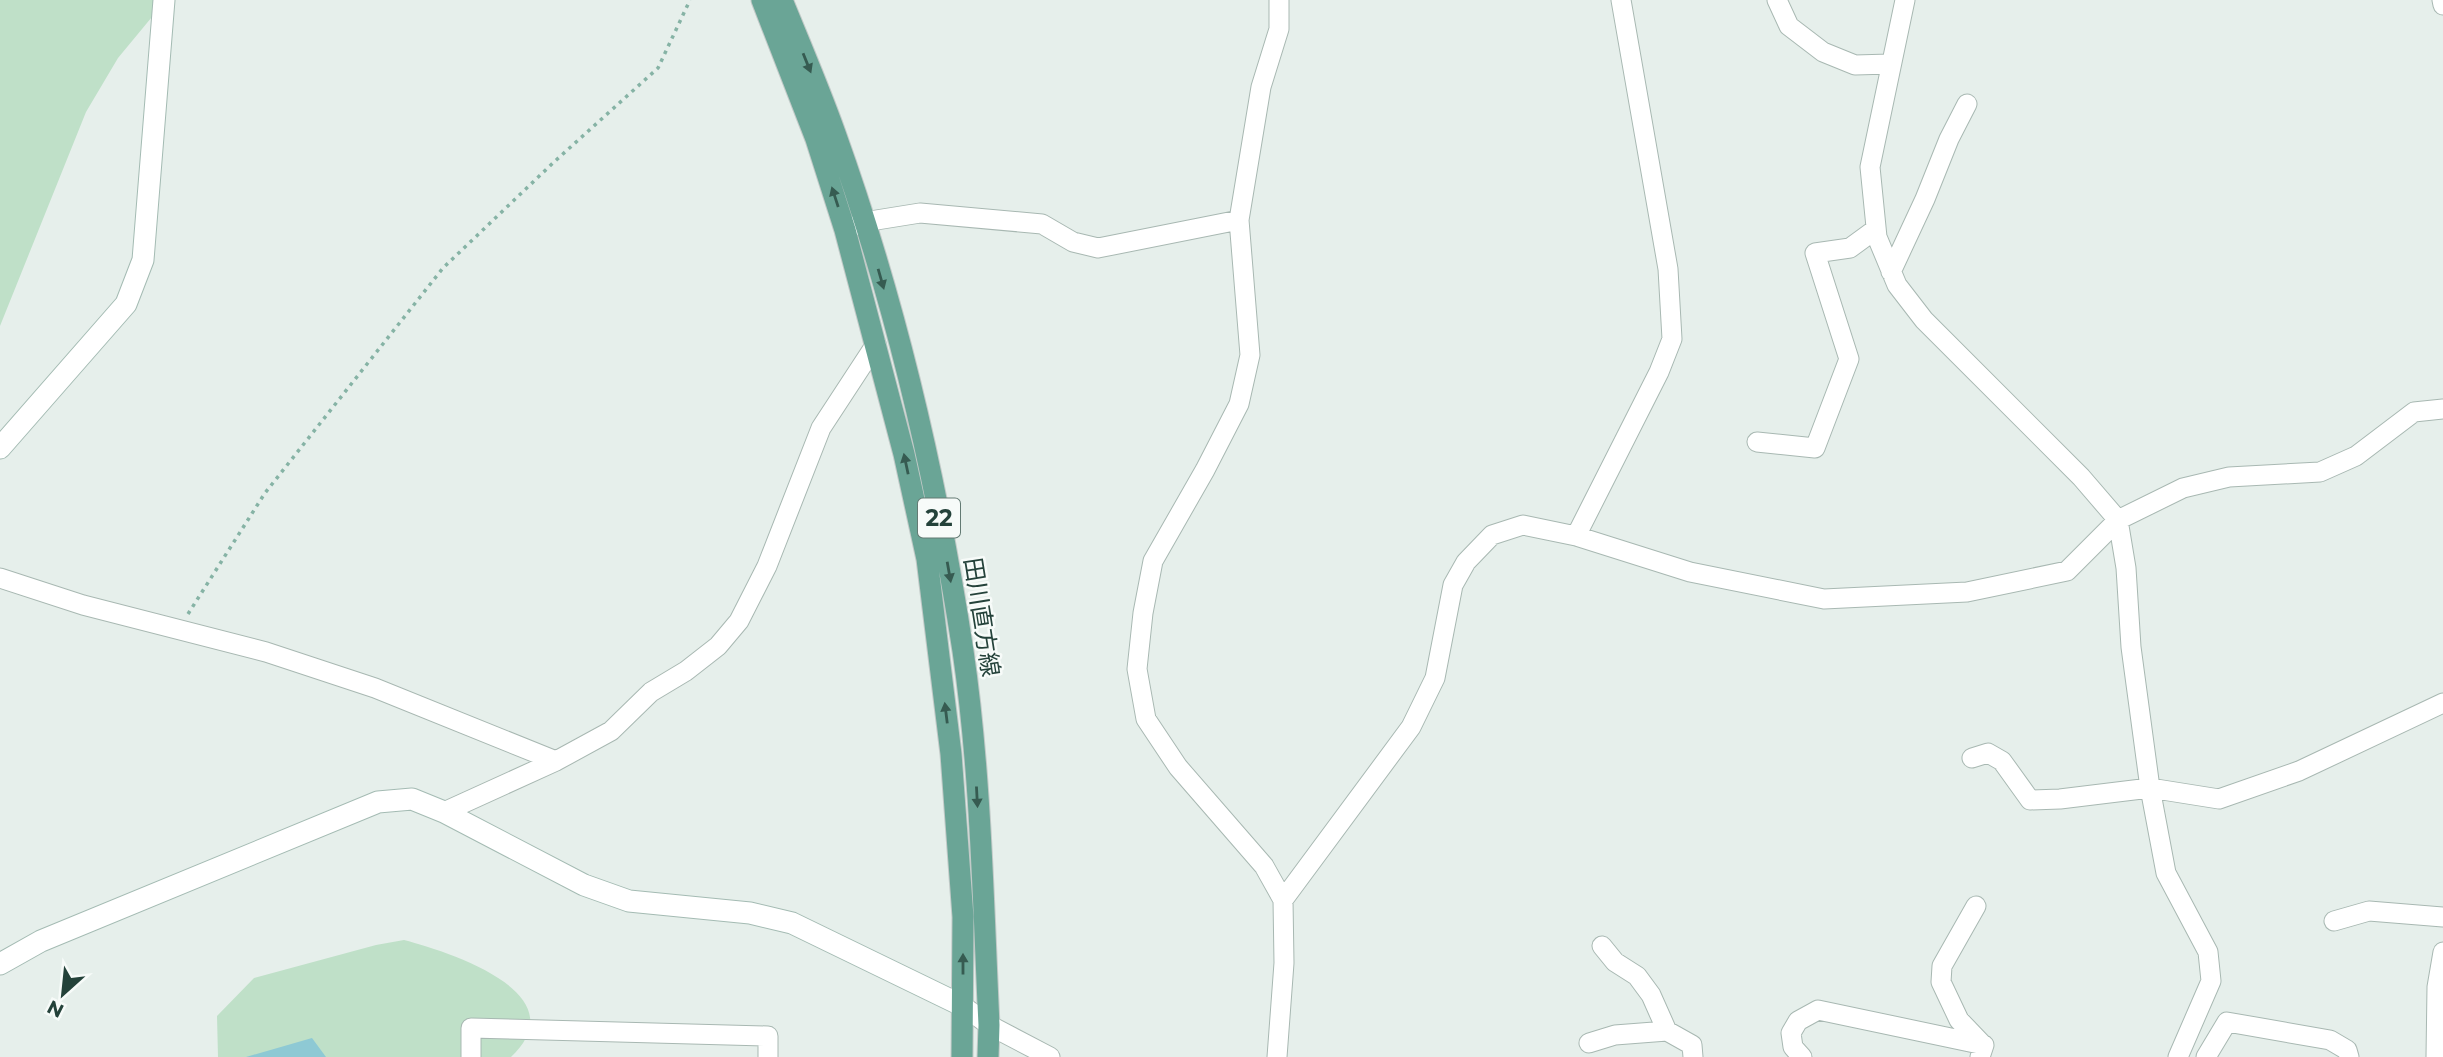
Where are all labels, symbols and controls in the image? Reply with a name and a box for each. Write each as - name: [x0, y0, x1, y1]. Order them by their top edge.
- one-way arrow: [802, 53, 813, 74]
- one-way arrow: [829, 187, 840, 208]
- one-way arrow: [876, 268, 886, 289]
- one-way arrow: [901, 453, 912, 475]
- road number: 22: [918, 498, 960, 538]
- street label: 田川直方線: [958, 555, 1006, 679]
- one-way arrow: [943, 561, 954, 583]
- one-way arrow: [940, 702, 951, 724]
- one-way arrow: [972, 786, 983, 808]
- one-way arrow: [957, 953, 969, 975]
- north arrow: [28, 959, 98, 1029]
- text: N: [43, 995, 68, 1022]

